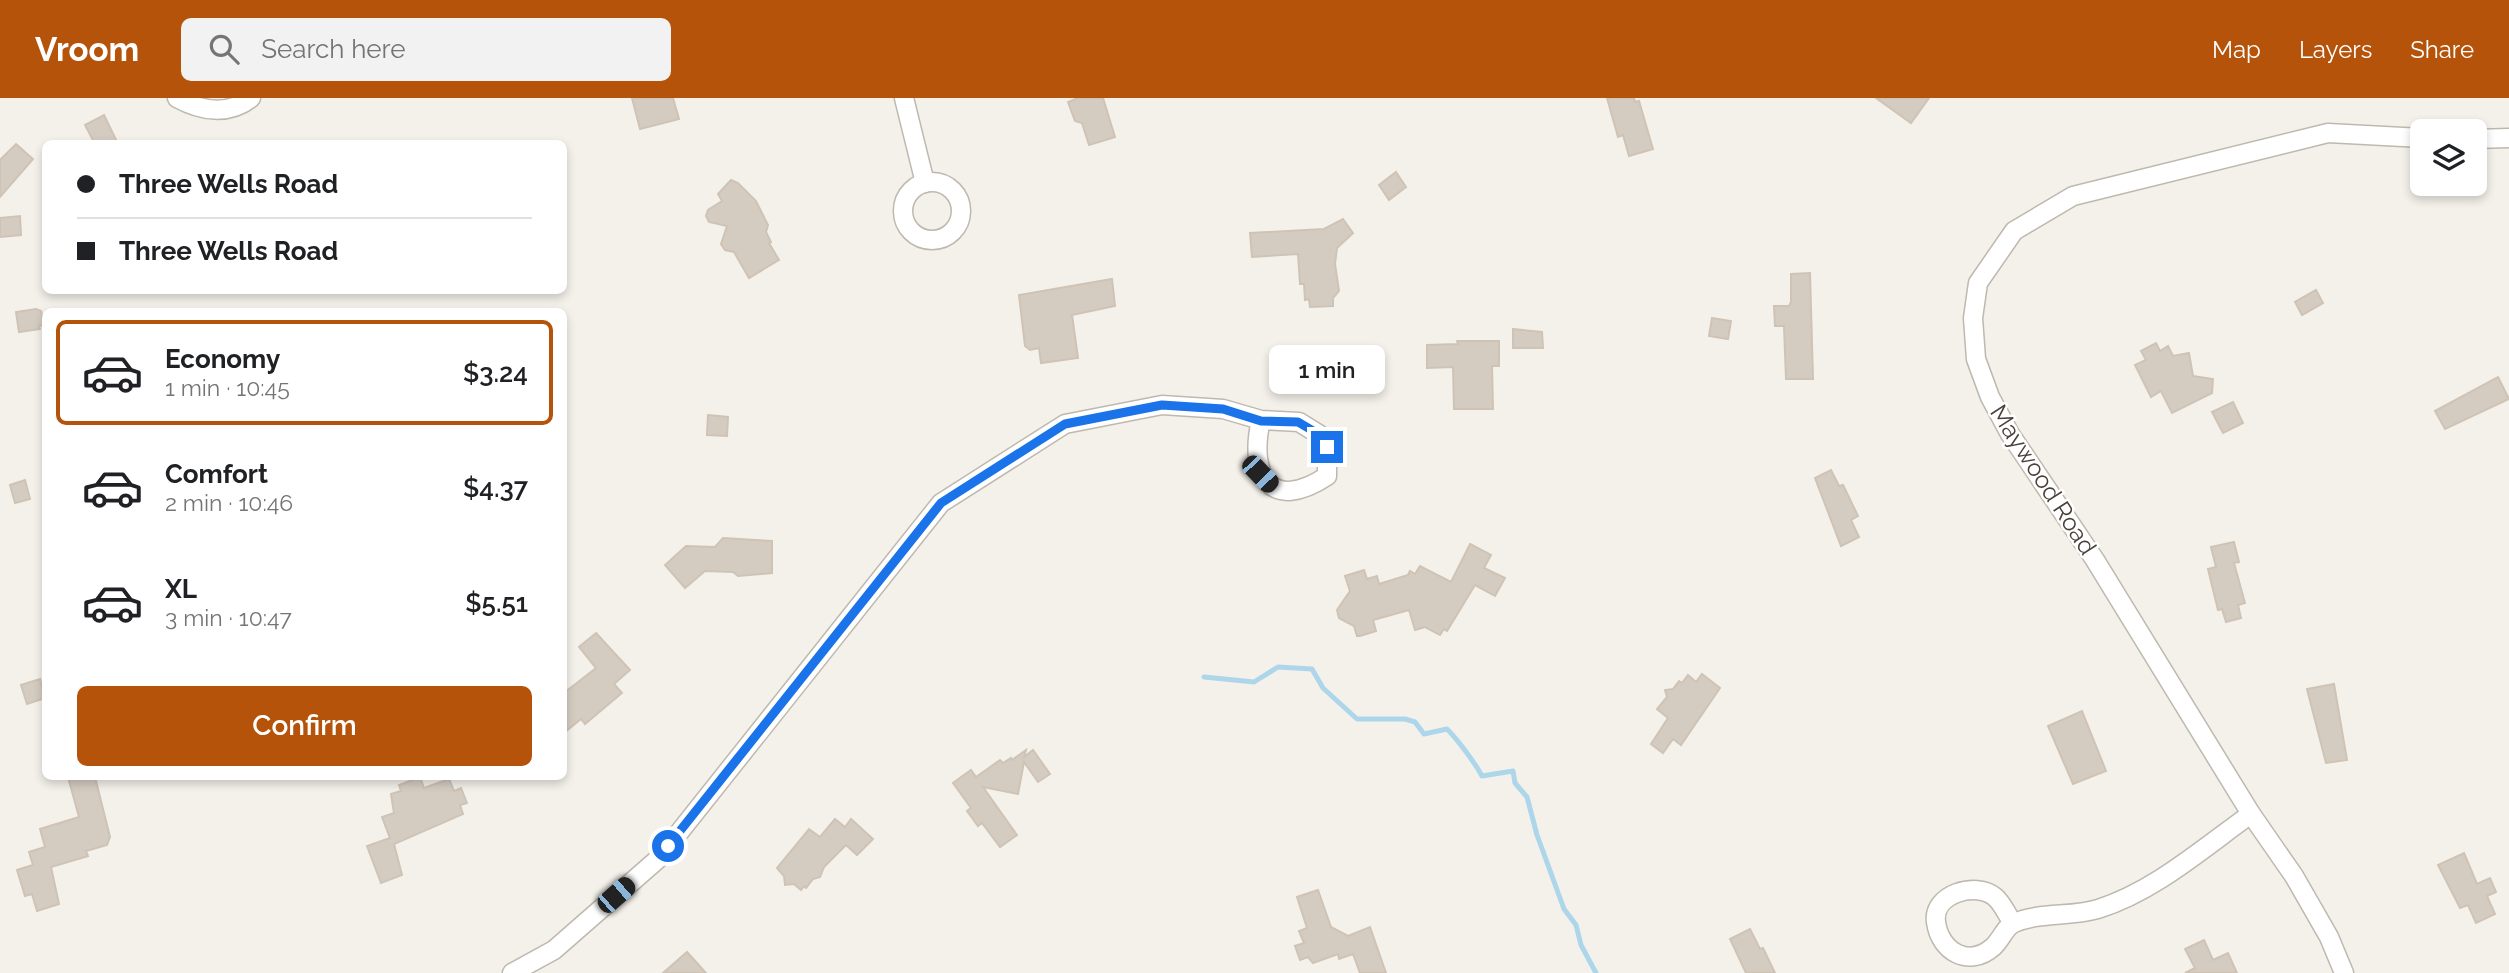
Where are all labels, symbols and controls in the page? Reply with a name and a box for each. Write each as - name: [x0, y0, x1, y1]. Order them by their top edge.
- search box: [181, 18, 671, 81]
- text: Vroom: [35, 30, 139, 69]
- icon: search: [205, 30, 243, 68]
- text: Search here: [261, 34, 406, 64]
- text: Map: [2212, 35, 2261, 64]
- text: Layers: [2299, 35, 2372, 64]
- text: Share: [2410, 35, 2474, 64]
- map controls: [2410, 119, 2487, 196]
- button: layers: [2410, 119, 2487, 196]
- text: Three Wells Road: [119, 169, 338, 199]
- text: Three Wells Road: [119, 236, 338, 266]
- icon: car: [81, 341, 144, 404]
- text: Economy: [165, 344, 280, 374]
- callout: 1 min: [1269, 345, 1385, 394]
- text: 1 min: [1298, 356, 1356, 383]
- text: $3.24: [463, 358, 528, 388]
- text: 1 min · 10:45: [165, 374, 290, 401]
- street label: Maywood Road: [1984, 399, 2103, 560]
- route end: [1311, 431, 1343, 463]
- car: [1238, 452, 1283, 496]
- icon: car: [81, 456, 144, 519]
- text: Comfort: [165, 459, 268, 489]
- text: $4.37: [463, 473, 528, 503]
- text: 2 min · 10:46: [165, 489, 293, 516]
- icon: car: [81, 571, 144, 634]
- text: XL: [165, 574, 197, 604]
- text: $5.51: [465, 588, 528, 618]
- text: 3 min · 10:47: [165, 604, 292, 631]
- button: Confirm: [77, 686, 532, 766]
- route start: [652, 830, 684, 862]
- car: [594, 873, 639, 917]

